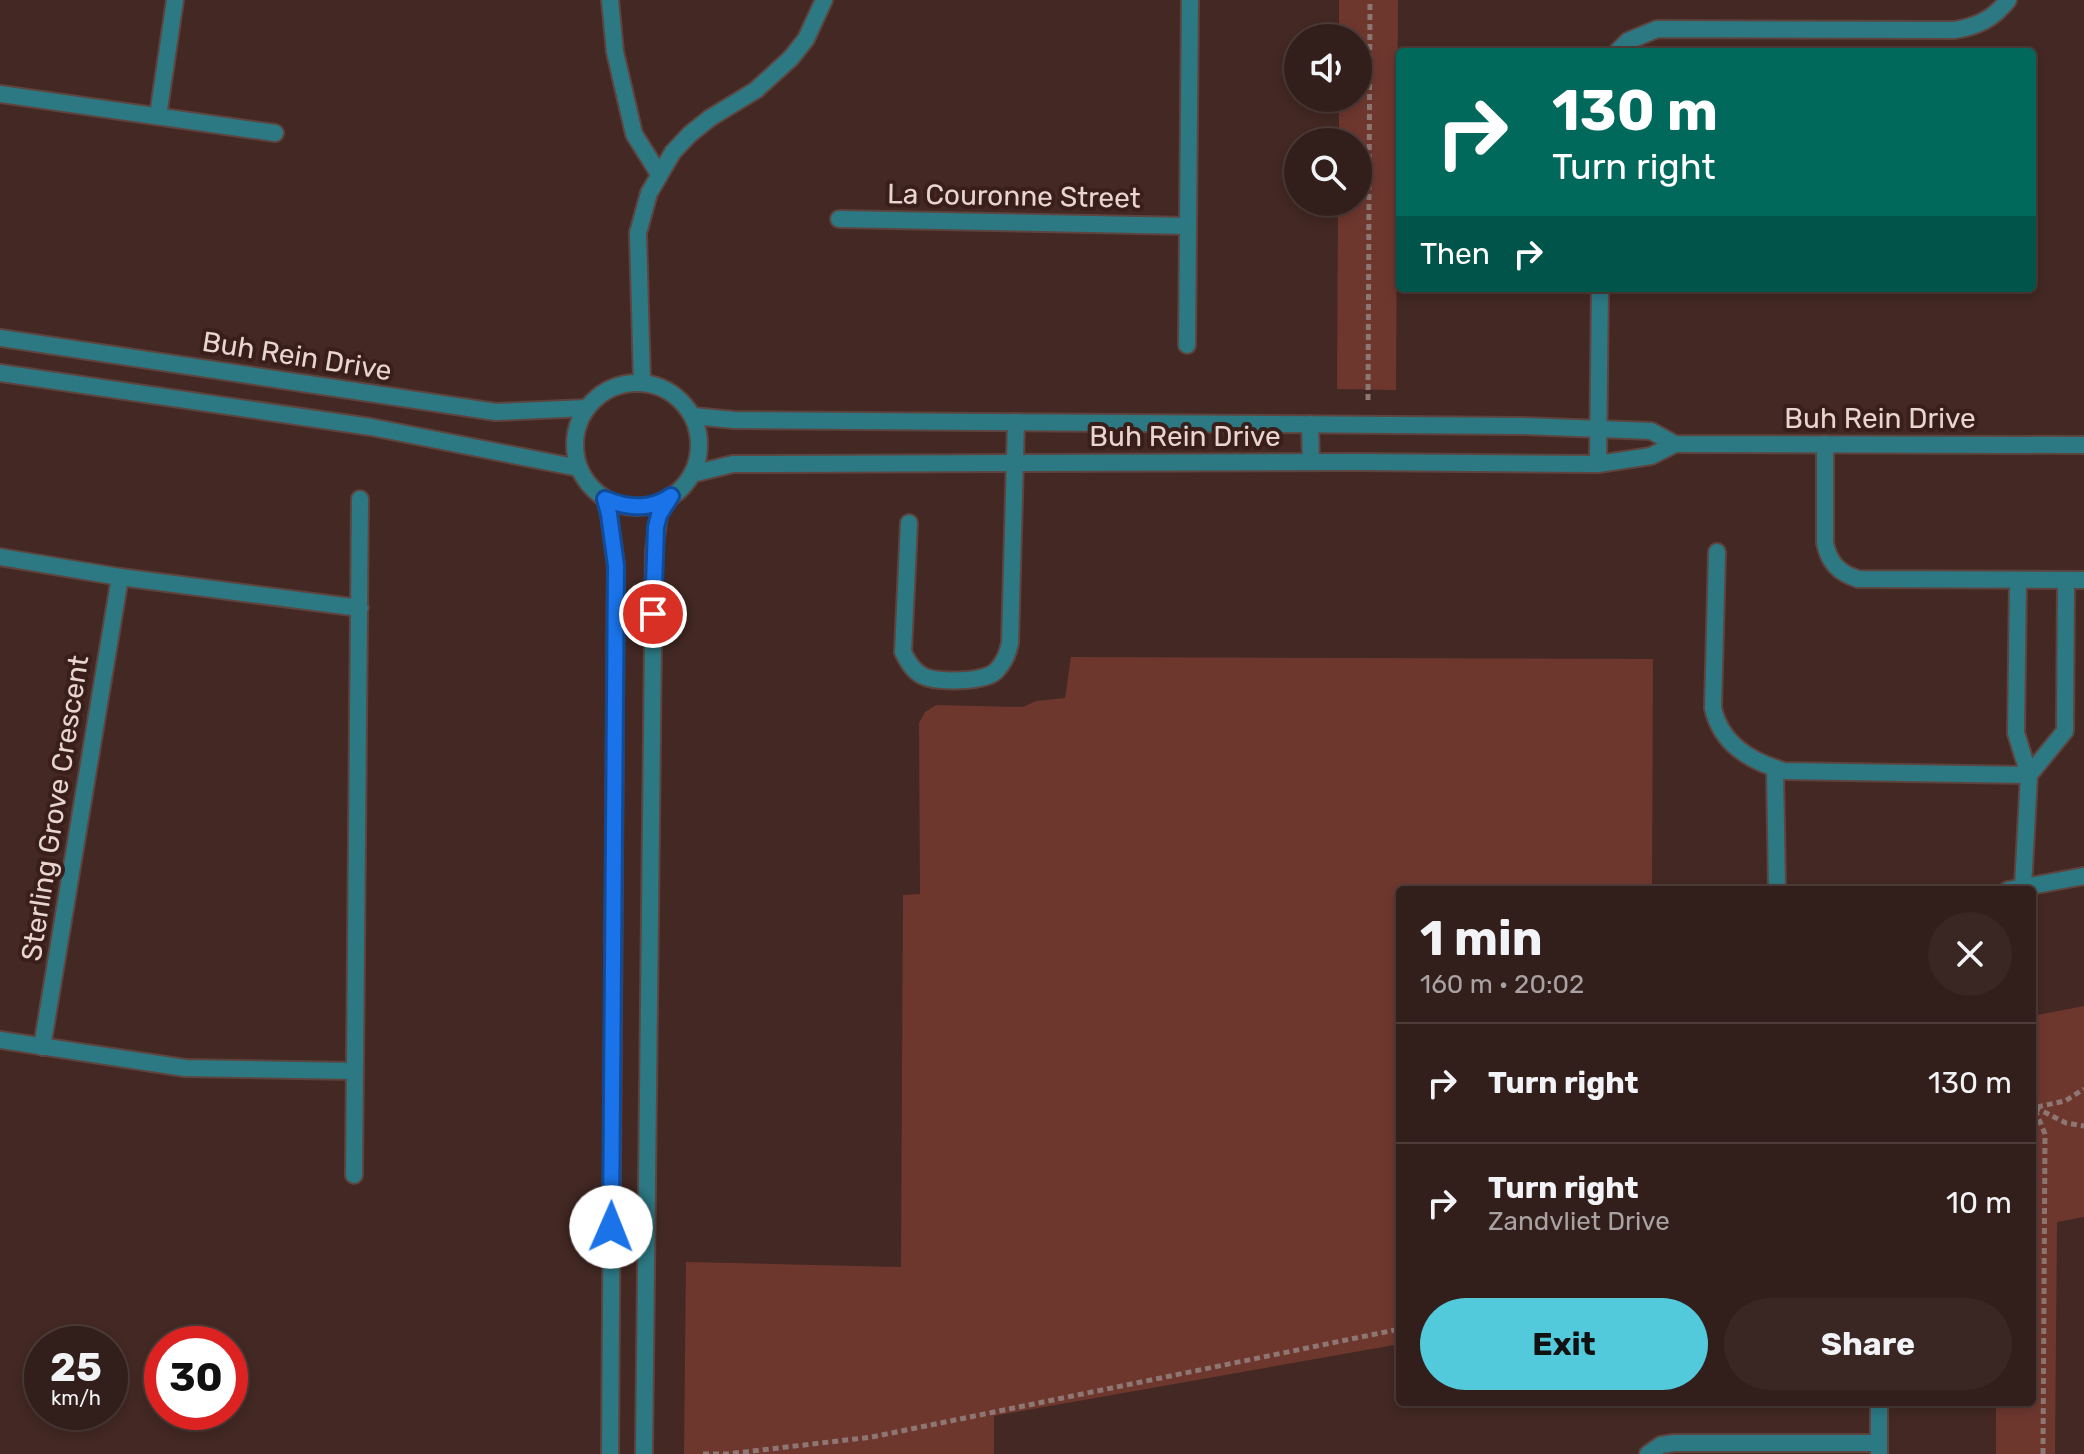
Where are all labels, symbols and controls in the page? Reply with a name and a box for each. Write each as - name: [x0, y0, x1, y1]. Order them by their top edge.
- map controls: [1284, 24, 1372, 216]
- button: sound: [1284, 24, 1372, 112]
- text: 130 m: [1552, 78, 1718, 144]
- icon: right: [1420, 80, 1524, 184]
- button: search: [1284, 128, 1372, 216]
- text: Turn right: [1552, 145, 1716, 188]
- street label: La Couronne Street: [887, 177, 1141, 215]
- icon: right: [1506, 232, 1550, 276]
- text: Then: [1420, 236, 1490, 272]
- street label: Buh Rein Drive: [200, 325, 394, 387]
- street label: Buh Rein Drive: [1784, 402, 1976, 435]
- street label: Buh Rein Drive: [1089, 420, 1281, 453]
- pin: [619, 580, 687, 648]
- icon: arrive: [631, 592, 675, 636]
- street label: Sterling Grove Crescent: [15, 653, 95, 963]
- text: 1 min: [1420, 910, 1543, 967]
- button: close: [1928, 912, 2012, 996]
- text: 160 m · 20:02: [1420, 969, 1584, 1000]
- icon: right: [1420, 1061, 1464, 1105]
- text: Turn right: [1488, 1065, 1639, 1101]
- text: 130 m: [1928, 1065, 2012, 1101]
- text: Turn right: [1488, 1170, 1639, 1206]
- icon: right: [1420, 1181, 1464, 1225]
- position arrow: [569, 1185, 653, 1269]
- text: 10 m: [1946, 1185, 2012, 1221]
- text: Zandvliet Drive: [1488, 1206, 1670, 1237]
- button: Exit: [1420, 1298, 1708, 1390]
- button: Share: [1724, 1298, 2012, 1390]
- speed limit sign: 30: [144, 1326, 248, 1430]
- text: 25: [50, 1344, 102, 1391]
- text: km/h: [51, 1386, 101, 1410]

